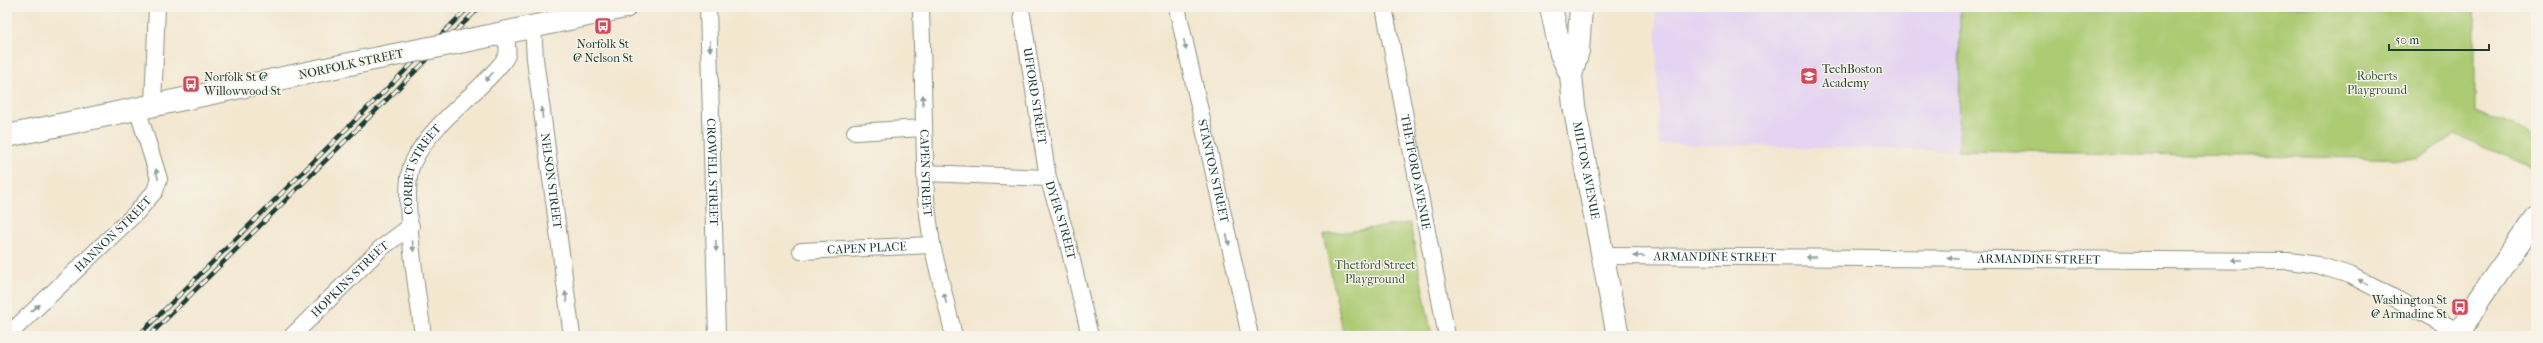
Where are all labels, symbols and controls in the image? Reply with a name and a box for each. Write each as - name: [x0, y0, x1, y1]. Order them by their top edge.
- bus stop icon: Norfolk St @ Nelson St: [593, 16, 613, 36]
- scale bar: [2389, 26, 2489, 52]
- text: 50 m: [2395, 33, 2419, 47]
- place label: Norfolk St @ Nelson St: [573, 37, 634, 65]
- one-way arrow: [1183, 39, 1189, 51]
- one-way arrow: [706, 40, 713, 52]
- street label: NORFOLK STREET: [297, 46, 406, 82]
- street label: UFFORD STREET: [1020, 47, 1050, 146]
- place label: TechBoston Academy: [1821, 62, 1883, 90]
- school or university icon: TechBoston Academy: [1799, 66, 1819, 86]
- park label: Roberts Playground: [2347, 69, 2407, 97]
- place label: Norfolk St @ Willowwood St: [203, 70, 282, 98]
- one-way arrow: [485, 73, 494, 82]
- bus stop icon: Norfolk St @ Willowwood St: [181, 74, 201, 94]
- one-way arrow: [920, 93, 926, 106]
- one-way arrow: [539, 107, 545, 119]
- street label: THETFORD AVENUE: [1398, 113, 1433, 231]
- street label: CROWELL STREET: [704, 118, 721, 227]
- street label: STANTON STREET: [1195, 118, 1232, 225]
- street label: MILTON AVENUE: [1570, 120, 1603, 221]
- street label: CORBET STREET: [401, 121, 444, 215]
- street label: CAPEN STREET: [917, 129, 935, 219]
- street label: NELSON STREET: [538, 132, 565, 231]
- one-way arrow: [153, 168, 159, 180]
- street label: DYER STREET: [1042, 179, 1079, 262]
- street label: HANNON STREET: [72, 193, 155, 275]
- one-way arrow: [1226, 234, 1232, 247]
- street label: HOPKINS STREET: [308, 238, 392, 320]
- street label: CAPEN PLACE: [827, 239, 907, 257]
- one-way arrow: [410, 240, 416, 252]
- one-way arrow: [713, 240, 719, 253]
- street label: ARMANDINE STREET: [1653, 249, 1777, 264]
- street label: ARMANDINE STREET: [1977, 252, 2101, 267]
- one-way arrow: [1632, 253, 1645, 259]
- one-way arrow: [1804, 254, 1817, 260]
- one-way arrow: [1946, 255, 1959, 261]
- one-way arrow: [2230, 257, 2243, 263]
- park label: Thetford Street Playground: [1335, 258, 1416, 286]
- one-way arrow: [2357, 279, 2369, 286]
- one-way arrow: [563, 291, 569, 303]
- one-way arrow: [942, 292, 948, 304]
- place label: Washington St @ Armadine St: [2371, 293, 2448, 321]
- bus stop icon: Washington St @ Armadine St: [2450, 297, 2470, 317]
- one-way arrow: [29, 304, 40, 313]

